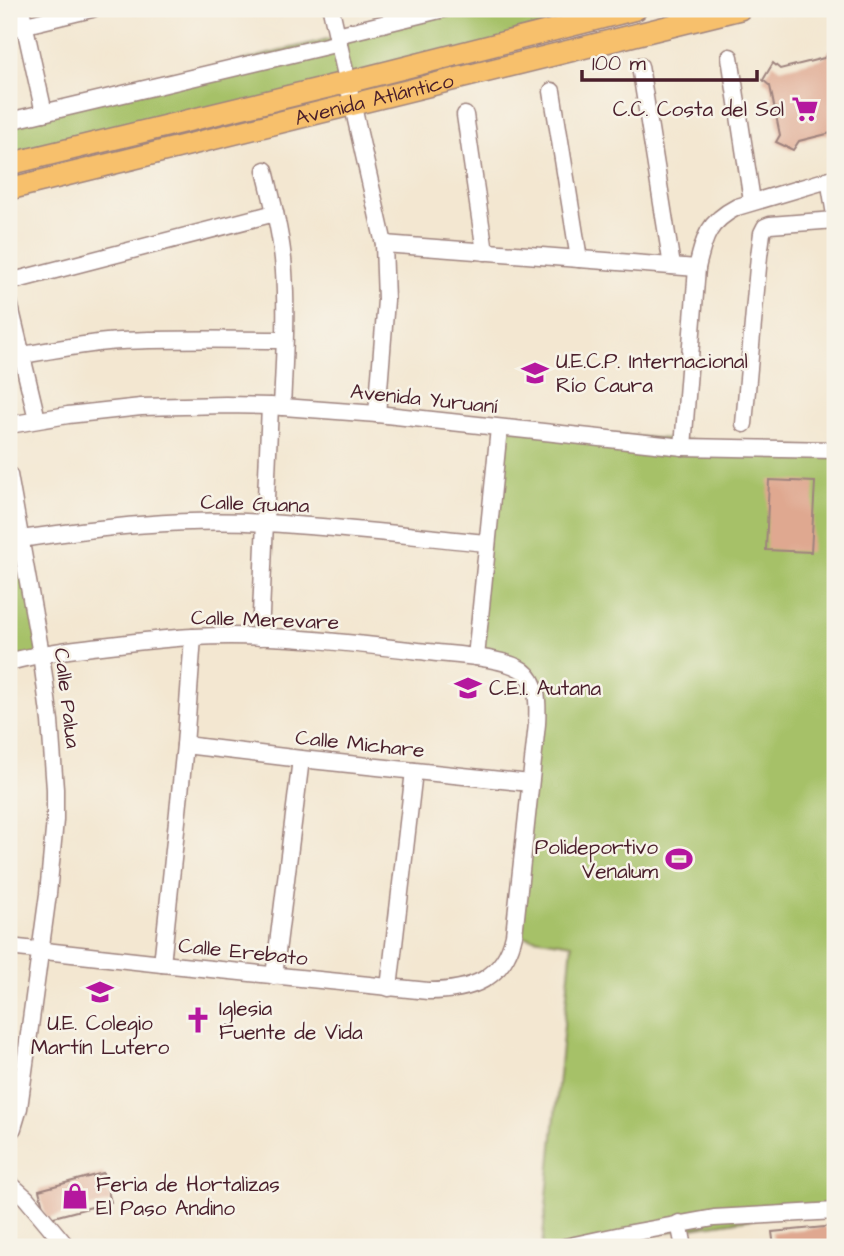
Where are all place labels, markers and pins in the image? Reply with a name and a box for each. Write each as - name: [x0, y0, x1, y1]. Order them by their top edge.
- supermarket icon: C.C. Costa del Sol: [790, 94, 820, 124]
- place label: C.C. Costa del Sol: [613, 95, 784, 124]
- place label: U.E.C.P. Internacional Río Caura: [556, 347, 748, 400]
- school or university icon: U.E.C.P. Internacional Río Caura: [520, 358, 550, 388]
- school or university icon: C.E.I. Autana: [453, 673, 483, 703]
- place label: C.E.I. Autana: [489, 674, 602, 703]
- place label: Polideportivo Venalum: [535, 833, 659, 886]
- sports icon: Polideportivo Venalum: [664, 844, 694, 874]
- school or university icon: U.E. Colegio Martín Lutero: [85, 977, 115, 1007]
- place label: Iglesia Fuente de Vida: [219, 994, 363, 1047]
- church icon: Iglesia Fuente de Vida: [183, 1005, 213, 1035]
- place label: U.E. Colegio Martín Lutero: [31, 1009, 170, 1062]
- place label: Feria de Hortalizas El Paso Andino: [96, 1170, 280, 1223]
- shop icon: Feria de Hortalizas El Paso Andino: [60, 1181, 90, 1211]

